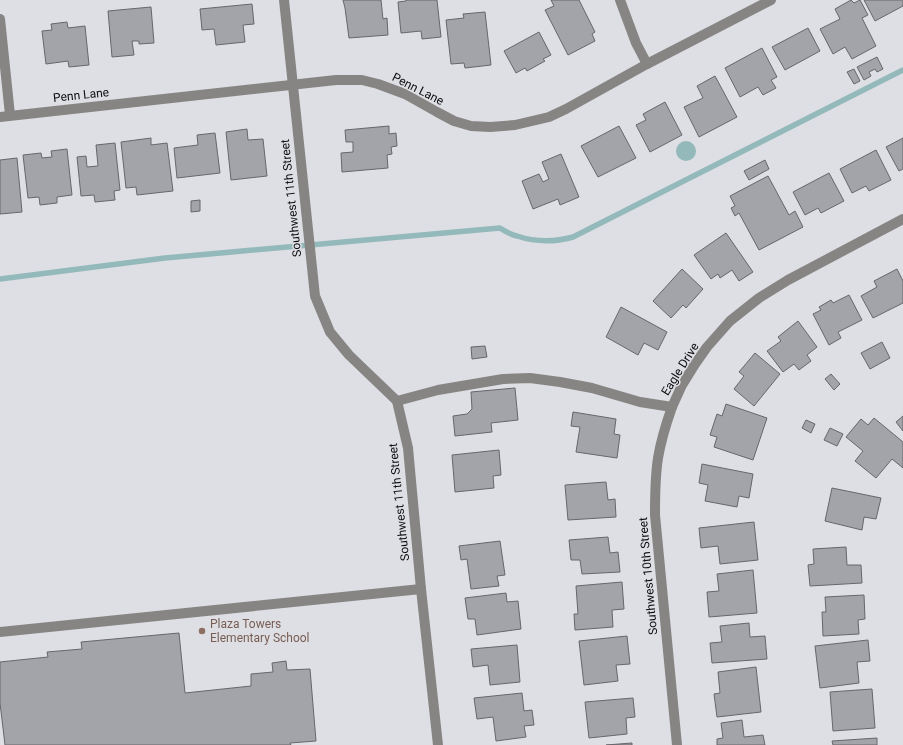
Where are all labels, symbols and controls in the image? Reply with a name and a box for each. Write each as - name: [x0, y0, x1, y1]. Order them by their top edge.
- street label: Penn Lane: [390, 70, 446, 108]
- street label: Penn Lane: [52, 85, 110, 105]
- street label: Southwest 11th Street: [278, 138, 304, 258]
- street label: Eagle Drive: [658, 340, 702, 398]
- street label: Southwest 11th Street: [386, 442, 412, 562]
- street label: Southwest 10th Street: [636, 516, 660, 636]
- place label: Plaza Towers Elementary School: [210, 617, 310, 645]
- marker: Plaza Towers Elementary School: [197, 626, 207, 636]

